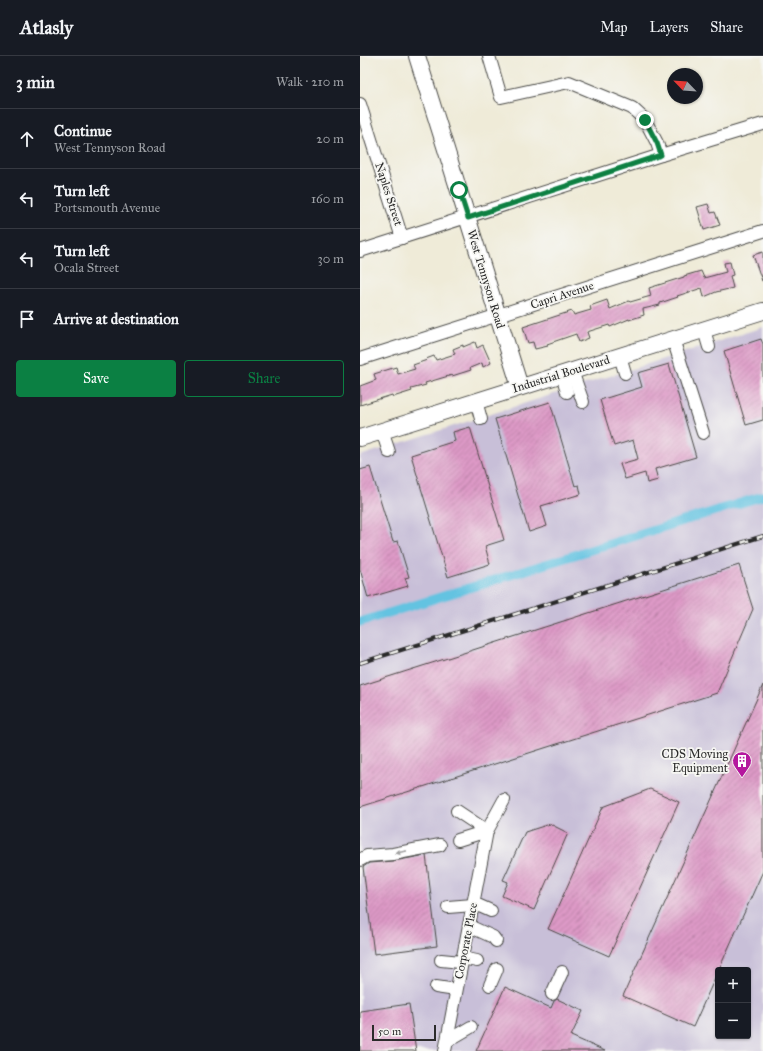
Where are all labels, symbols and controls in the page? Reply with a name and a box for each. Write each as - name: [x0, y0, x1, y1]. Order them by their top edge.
- text: Atlasly: [20, 16, 73, 39]
- text: Map: [600, 19, 628, 36]
- text: Layers: [650, 19, 688, 36]
- text: Share: [710, 19, 743, 36]
- north arrow: [667, 68, 703, 104]
- text: 3 min: [16, 72, 55, 93]
- text: Walk · 210 m: [276, 74, 344, 90]
- route end: [636, 111, 654, 129]
- text: Continue: [54, 122, 112, 140]
- icon: ahead: [16, 128, 38, 150]
- text: 20 m: [316, 131, 344, 147]
- text: West Tennyson Road: [54, 140, 166, 156]
- street label: Naples Street: [372, 161, 406, 228]
- route start: [450, 181, 468, 199]
- text: Turn left: [54, 182, 110, 200]
- icon: left: [16, 188, 38, 210]
- text: 160 m: [311, 191, 344, 207]
- text: Portsmouth Avenue: [54, 200, 160, 216]
- street label: West Tennyson Road: [464, 228, 508, 330]
- text: Turn left: [54, 242, 110, 260]
- icon: left: [16, 248, 38, 270]
- text: 30 m: [318, 251, 344, 267]
- text: Ocala Street: [54, 260, 119, 276]
- street label: Capri Avenue: [529, 278, 595, 312]
- icon: arrive: [16, 308, 38, 330]
- text: Arrive at destination: [54, 310, 179, 328]
- street label: Industrial Boulevard: [511, 353, 611, 395]
- button: Save: [16, 360, 176, 397]
- button: Share: [184, 360, 344, 397]
- place label: CDS Moving Equipment: [661, 747, 729, 776]
- building icon: CDS Moving Equipment: [731, 750, 753, 778]
- one-way arrow: [395, 849, 408, 855]
- street label: Corporate Place: [452, 902, 480, 980]
- map controls: [715, 967, 751, 1039]
- button: +: [715, 967, 751, 1003]
- button: −: [715, 1003, 751, 1039]
- scale bar: [372, 1023, 436, 1042]
- text: 50 m: [378, 1025, 401, 1038]

